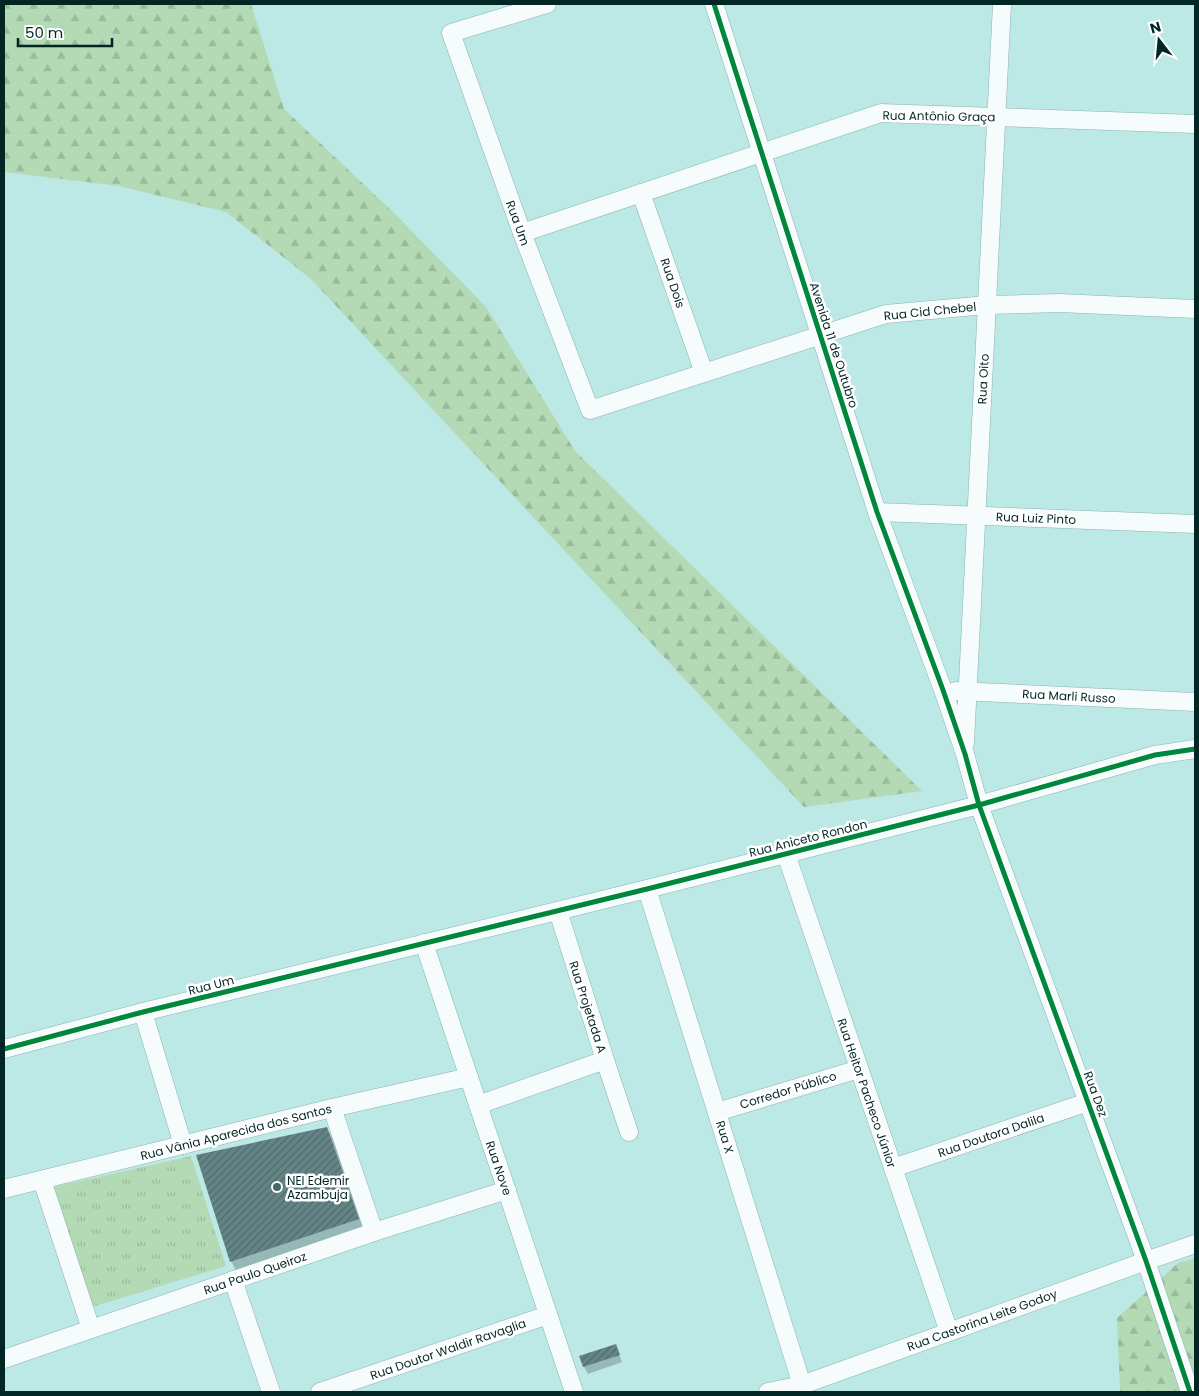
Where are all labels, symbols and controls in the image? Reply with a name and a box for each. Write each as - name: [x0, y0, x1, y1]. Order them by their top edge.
- scale bar: [18, 15, 111, 47]
- north arrow: [1134, 15, 1184, 65]
- text: N: [1148, 16, 1163, 39]
- text: 50 m: [25, 22, 63, 43]
- street label: Rua Antônio Graça: [882, 107, 996, 125]
- street label: Rua Um: [502, 198, 534, 248]
- street label: Rua Dois: [657, 256, 689, 310]
- street label: Avenida 11 de Outubro: [806, 280, 862, 410]
- street label: Rua Cid Chebel: [883, 298, 977, 324]
- street label: Rua Oito: [973, 353, 993, 405]
- street label: Rua Luiz Pinto: [996, 508, 1077, 528]
- street label: Rua Marli Russo: [1022, 685, 1116, 707]
- street label: Rua Aniceto Rondon: [747, 815, 869, 861]
- street label: Rua Projetada A: [565, 959, 611, 1055]
- street label: Rua Um: [186, 971, 236, 999]
- street label: Rua Heitor Pacheco Júnior: [833, 1016, 901, 1171]
- street label: Corredor Público: [737, 1067, 839, 1113]
- street label: Rua Dez: [1080, 1069, 1112, 1119]
- street label: Rua Vânia Aparecida dos Santos: [138, 1100, 334, 1164]
- street label: Rua Doutora Dalila: [935, 1109, 1047, 1161]
- street label: Rua X: [712, 1118, 738, 1156]
- street label: Rua Nove: [482, 1138, 516, 1198]
- place label: NEI Edemir Azambuja: [287, 1172, 350, 1203]
- marker: NEI Edemir Azambuja: [271, 1181, 283, 1193]
- street label: Rua Paulo Queiroz: [201, 1247, 309, 1299]
- street label: Rua Castorina Leite Godoy: [905, 1285, 1060, 1355]
- street label: Rua Doutor Waldir Ravaglia: [368, 1314, 528, 1384]

